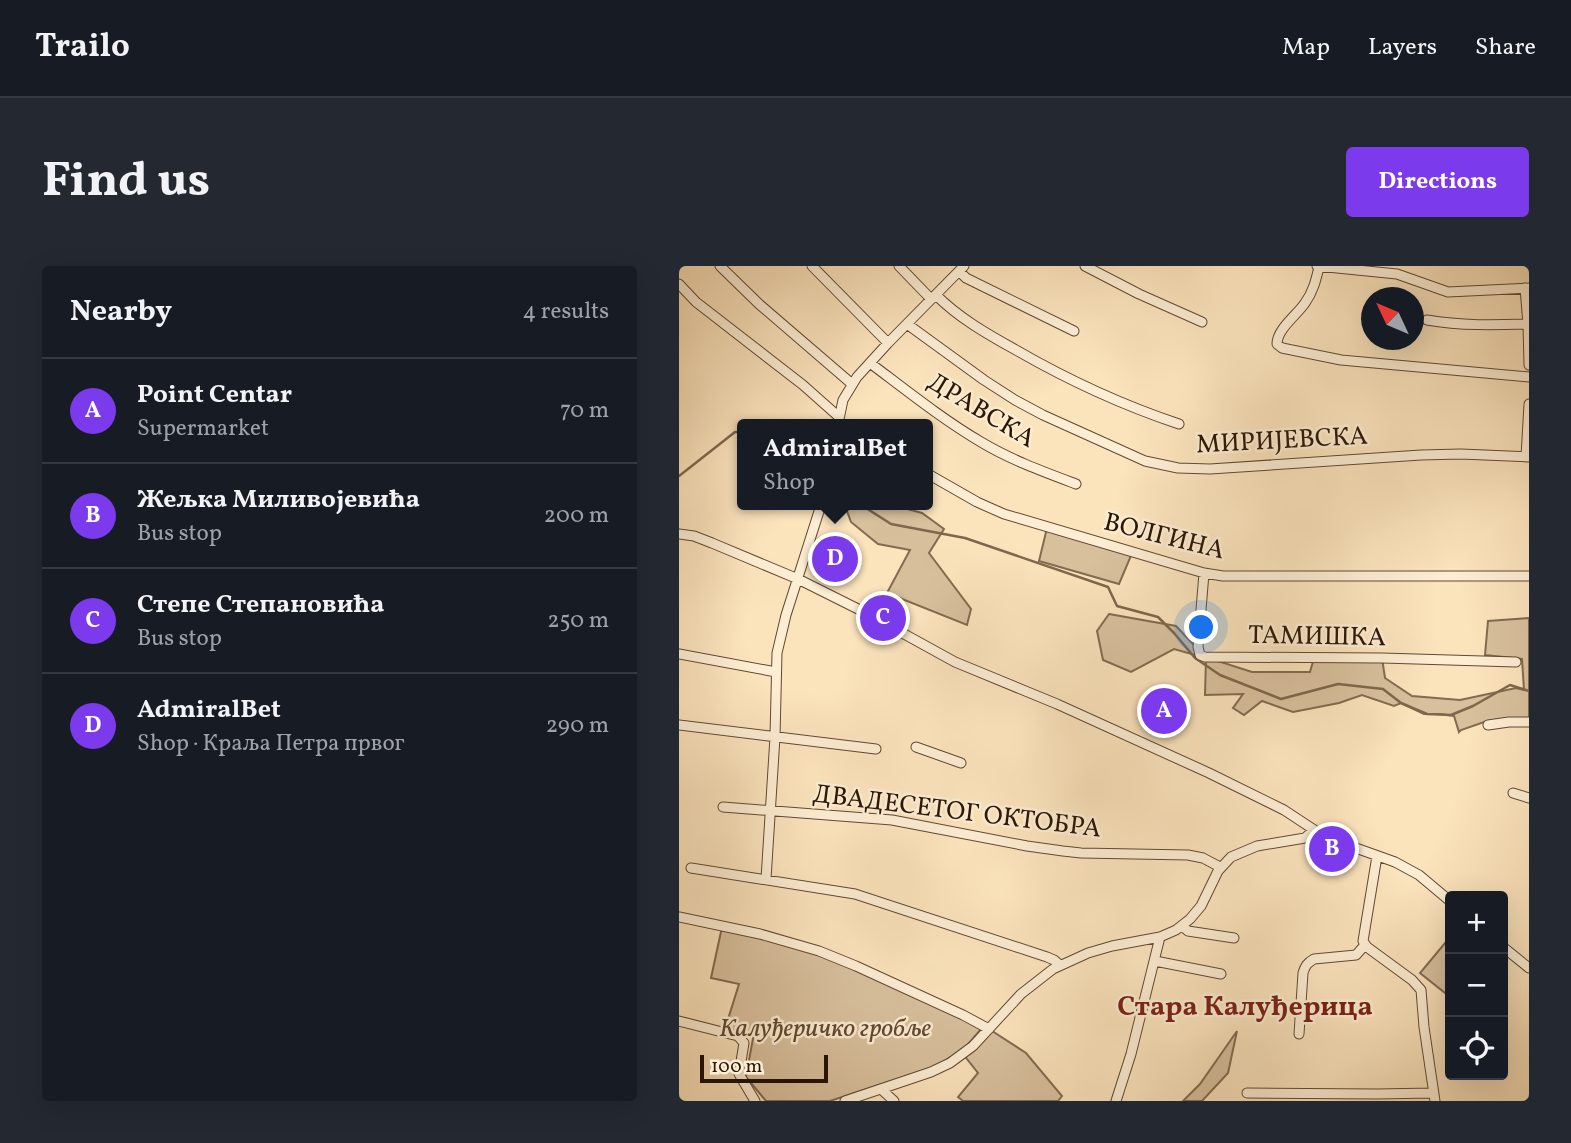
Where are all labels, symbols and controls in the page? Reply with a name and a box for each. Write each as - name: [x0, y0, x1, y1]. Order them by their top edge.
- text: Trailo: [35, 25, 130, 71]
- text: Map: [1282, 31, 1330, 65]
- text: Layers: [1368, 31, 1437, 65]
- text: Share: [1475, 31, 1536, 65]
- button: Directions: [1346, 147, 1529, 217]
- text: Find us: [42, 148, 210, 217]
- north arrow: [1361, 287, 1424, 350]
- text: Nearby: [70, 291, 172, 333]
- text: 4 results: [523, 296, 609, 328]
- street label: ДРАВСКА: [920, 365, 1042, 457]
- text: Point Centar: [137, 377, 292, 413]
- text: A: [85, 395, 101, 427]
- text: 70 m: [560, 395, 609, 427]
- text: Supermarket: [137, 413, 269, 445]
- popup: [737, 419, 933, 510]
- street label: МИРИЈЕВСКА: [1195, 419, 1369, 463]
- text: AdmiralBet: [763, 431, 907, 467]
- text: Shop: [763, 467, 815, 499]
- text: Жељка Миливојевића: [137, 482, 420, 518]
- text: B: [85, 500, 101, 532]
- text: 200 m: [544, 500, 609, 532]
- street label: ВОЛГИНА: [1100, 505, 1228, 569]
- text: Bus stop: [137, 518, 222, 550]
- pin: D: [812, 533, 858, 585]
- text: Степе Степановића: [137, 587, 385, 623]
- pin: C: [860, 592, 906, 644]
- text: C: [86, 605, 100, 637]
- text: 250 m: [547, 605, 609, 637]
- your location: [1184, 610, 1218, 644]
- street label: ТАМИШКА: [1248, 618, 1386, 656]
- text: Bus stop: [137, 623, 222, 655]
- pin: A: [1141, 685, 1187, 737]
- text: AdmiralBet: [137, 692, 281, 728]
- text: D: [85, 710, 101, 742]
- text: 290 m: [546, 710, 609, 742]
- text: Shop · Краља Петра првог: [137, 728, 405, 760]
- street label: ДВАДЕСЕТОГ ОКТОБРА: [811, 776, 1103, 848]
- pin: B: [1309, 823, 1355, 875]
- map controls: [1445, 891, 1508, 1080]
- button: +: [1445, 891, 1508, 954]
- button: −: [1445, 954, 1508, 1017]
- district label: Стара Калуђерица: [1117, 988, 1373, 1027]
- park label: Калуђеричко гробље: [719, 1011, 932, 1047]
- button: locate: [1445, 1017, 1508, 1080]
- scale bar: [700, 1052, 828, 1084]
- text: 100 m: [711, 1054, 762, 1080]

